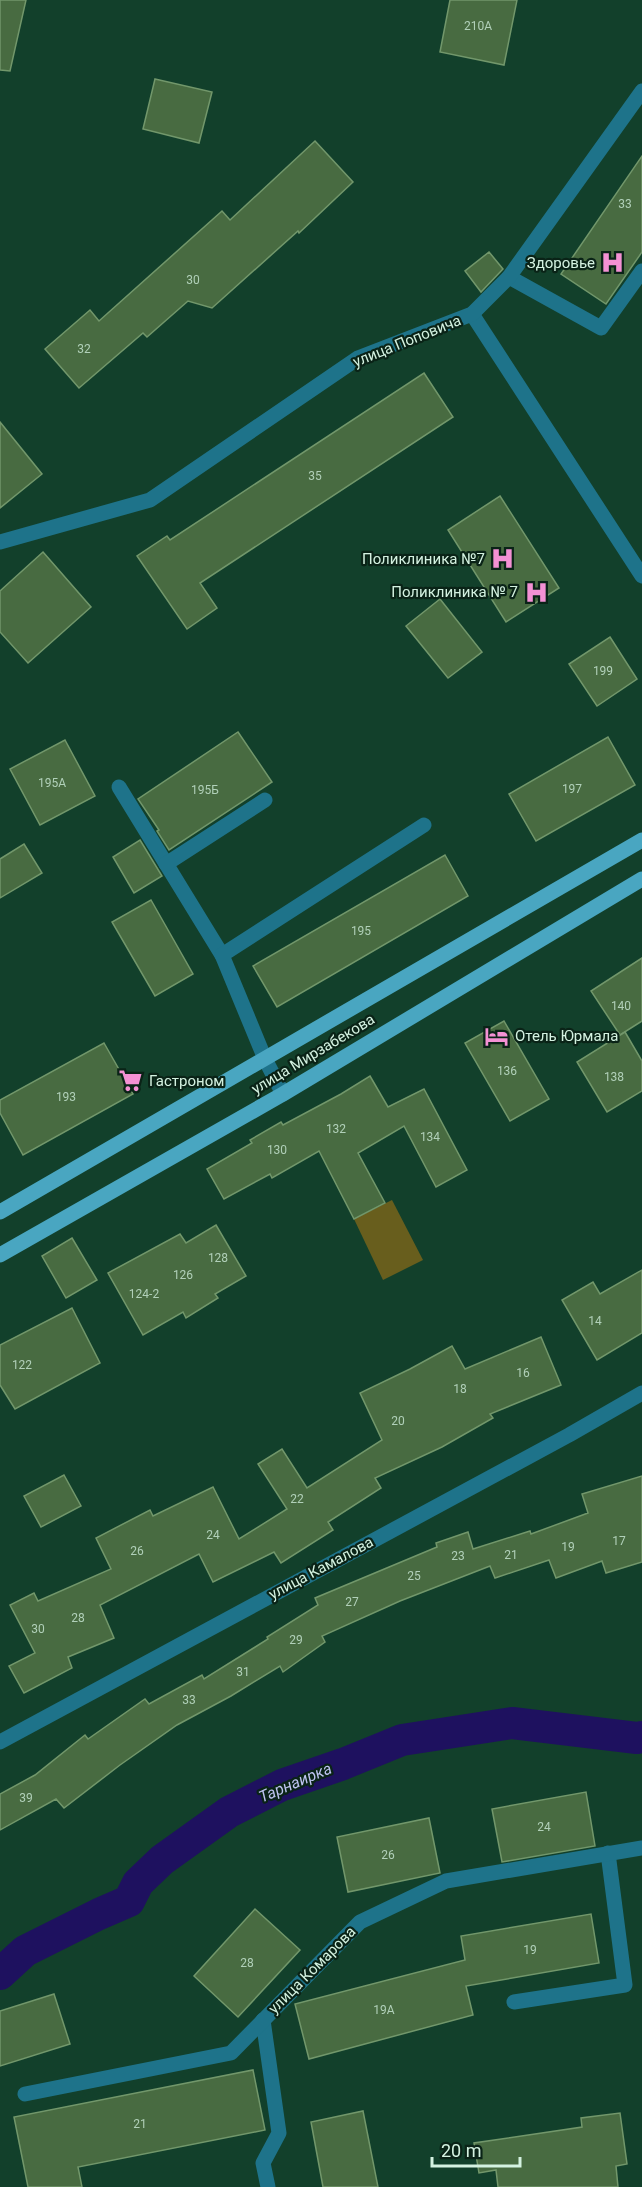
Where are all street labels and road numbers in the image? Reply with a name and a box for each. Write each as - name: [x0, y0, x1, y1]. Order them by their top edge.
- street label: улица Поповича: [350, 311, 464, 371]
- street label: улица Мирзабекова: [248, 1010, 378, 1098]
- street label: улица Камалова: [266, 1533, 376, 1603]
- street label: улица Комарова: [265, 1923, 359, 2017]

